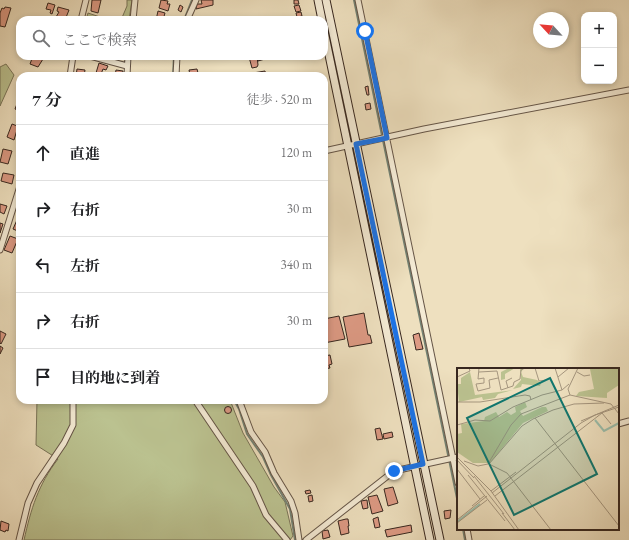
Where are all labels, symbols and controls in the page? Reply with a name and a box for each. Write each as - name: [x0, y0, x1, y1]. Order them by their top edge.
- north arrow: [533, 12, 569, 48]
- map controls: [581, 12, 617, 84]
- button: +: [581, 12, 617, 48]
- search box: [16, 16, 328, 60]
- route start: [356, 22, 374, 40]
- icon: search: [30, 27, 52, 49]
- text: ここで検索: [62, 30, 137, 49]
- button: −: [581, 48, 617, 84]
- text: 7 分: [32, 89, 62, 111]
- text: 徒歩 · 520 m: [247, 91, 312, 108]
- icon: ahead: [32, 142, 54, 164]
- text: 直進: [70, 144, 100, 163]
- text: 120 m: [281, 144, 312, 161]
- icon: right: [32, 198, 54, 220]
- text: 右折: [70, 200, 100, 219]
- text: 30 m: [287, 200, 312, 217]
- icon: left: [32, 254, 54, 276]
- text: 左折: [70, 256, 100, 275]
- text: 340 m: [281, 256, 312, 273]
- icon: right: [32, 310, 54, 332]
- text: 右折: [70, 312, 100, 331]
- text: 30 m: [287, 312, 312, 329]
- icon: arrive: [32, 366, 54, 388]
- text: 目的地に到着: [70, 368, 160, 387]
- inset map: [457, 368, 619, 530]
- route end: [385, 462, 403, 480]

